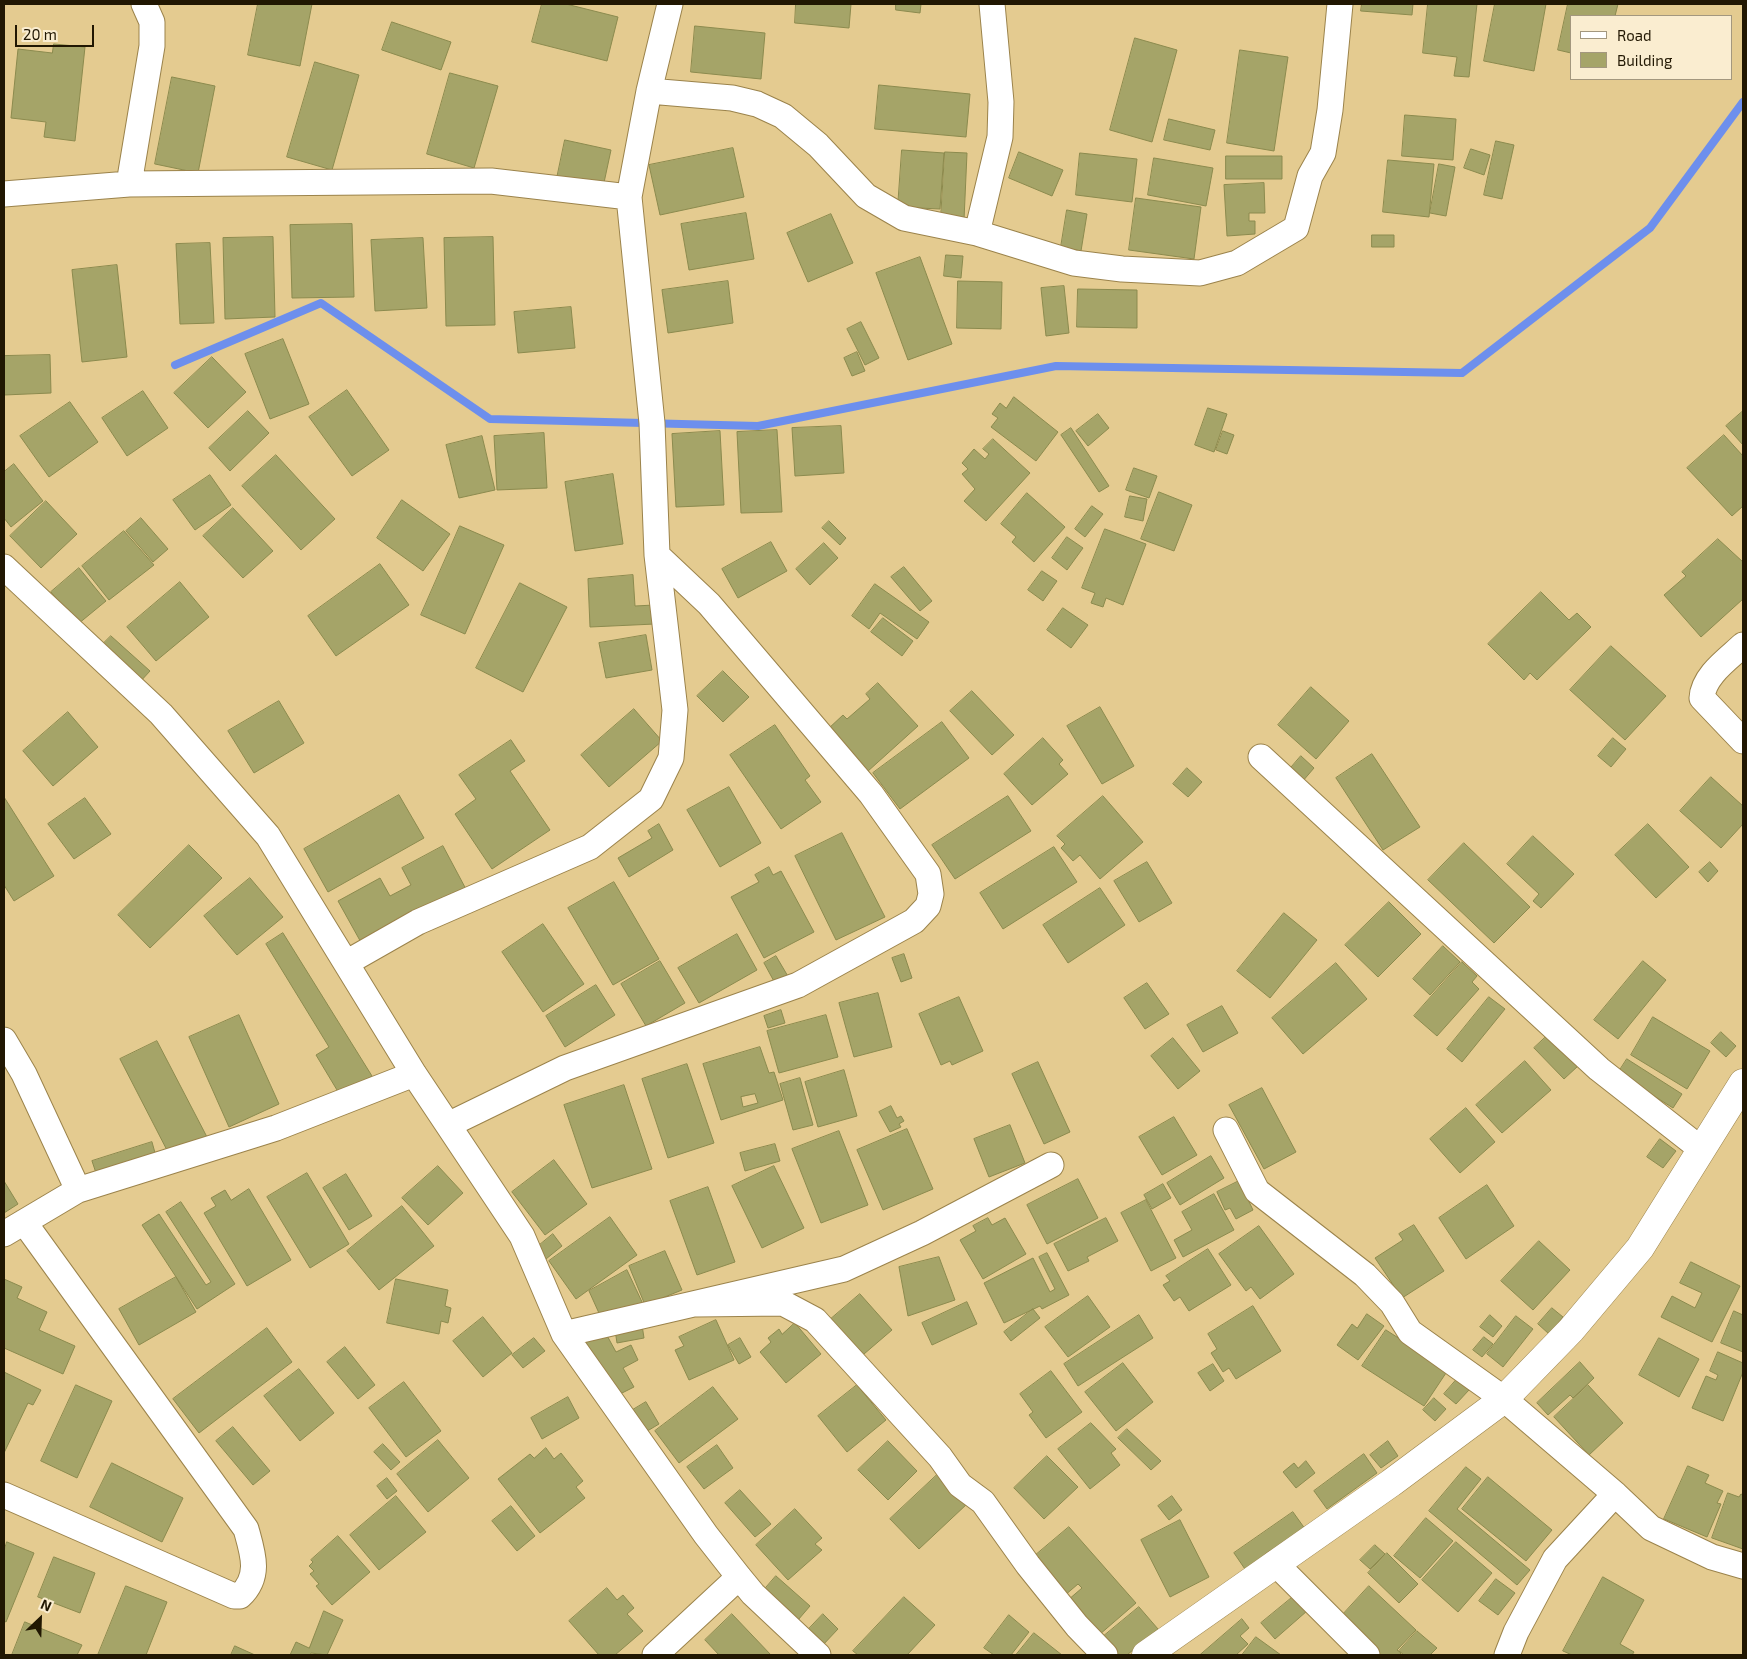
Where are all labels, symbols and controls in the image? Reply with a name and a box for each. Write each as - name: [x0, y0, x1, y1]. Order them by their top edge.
- scale bar: [18, 15, 96, 47]
- legend: [1570, 15, 1732, 80]
- text: 20 m: [23, 25, 57, 43]
- text: Road: [1617, 26, 1652, 44]
- text: Building: [1617, 51, 1672, 69]
- north arrow: [15, 1594, 65, 1644]
- text: N: [38, 1595, 54, 1615]

